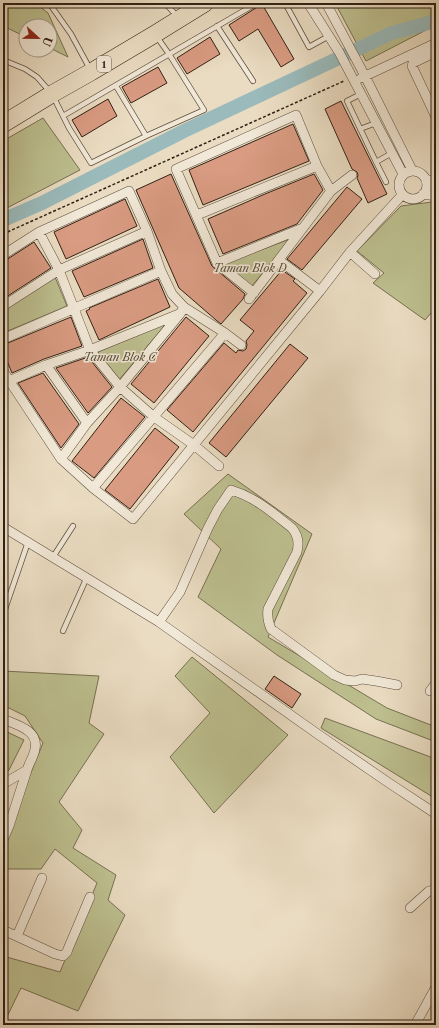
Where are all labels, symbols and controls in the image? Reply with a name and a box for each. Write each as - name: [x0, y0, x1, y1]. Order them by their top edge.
- north arrow: [18, 18, 58, 58]
- text: U: [39, 35, 55, 49]
- road number: 1: [97, 56, 111, 72]
- park label: Taman Blok D: [214, 261, 287, 275]
- park label: Taman Blok C: [84, 350, 158, 364]

